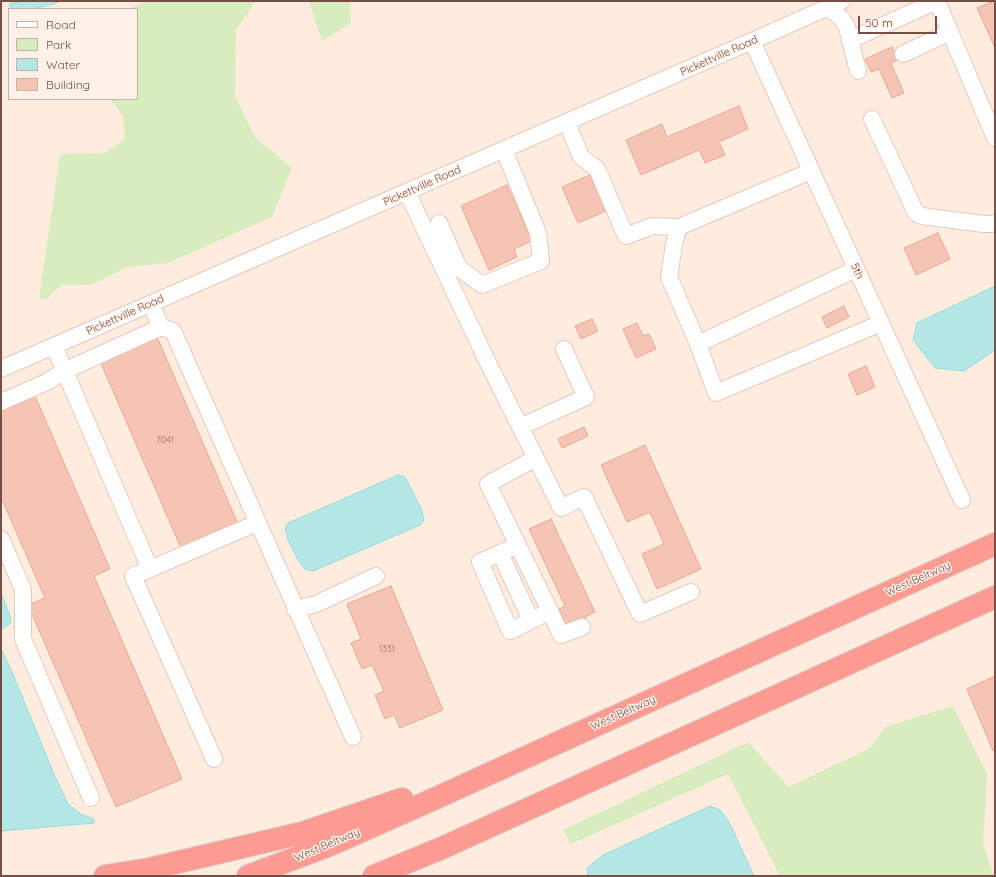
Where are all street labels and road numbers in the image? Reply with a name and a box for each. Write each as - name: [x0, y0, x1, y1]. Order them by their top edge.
- street label: Pickettville Road: [678, 33, 760, 79]
- street label: Pickettville Road: [381, 163, 463, 209]
- street label: 5th: [848, 261, 866, 281]
- street label: Pickettville Road: [84, 292, 166, 338]
- street label: West Beltway: [883, 559, 953, 599]
- street label: West Beltway: [588, 693, 658, 733]
- street label: West Beltway: [292, 825, 362, 865]

